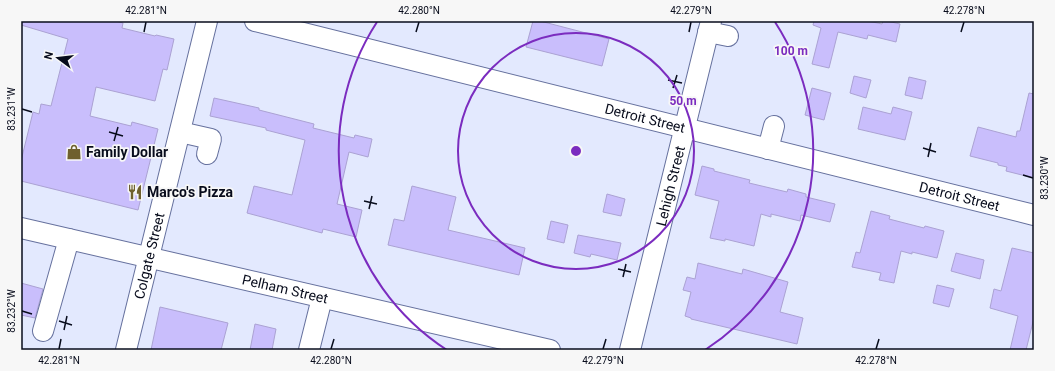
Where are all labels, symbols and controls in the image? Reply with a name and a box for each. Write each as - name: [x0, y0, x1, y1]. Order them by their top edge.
- text: 42.281°N: [125, 5, 167, 16]
- text: 42.280°N: [398, 5, 440, 16]
- text: 42.279°N: [670, 5, 712, 16]
- text: 42.278°N: [943, 5, 985, 16]
- north arrow: [38, 38, 78, 78]
- text: 100 m: [774, 44, 808, 58]
- text: N: [42, 50, 56, 61]
- text: 83.231°W: [6, 87, 17, 131]
- text: 50 m: [669, 94, 697, 108]
- street label: Detroit Street: [603, 100, 687, 136]
- shop icon: Family Dollar: [65, 143, 83, 161]
- place label: Family Dollar: [86, 144, 168, 160]
- centre of rings: [569, 144, 583, 158]
- street label: Lehigh Street: [653, 144, 688, 228]
- text: 83.230°W: [1039, 156, 1050, 200]
- street label: Detroit Street: [918, 179, 1002, 214]
- restaurant icon: Marco's Pizza: [126, 183, 144, 201]
- place label: Marco's Pizza: [147, 184, 234, 200]
- street label: Colgate Street: [131, 211, 168, 301]
- street label: Pelham Street: [241, 271, 330, 307]
- text: 83.232°W: [6, 289, 17, 333]
- text: 42.281°N: [38, 355, 80, 366]
- text: 42.280°N: [310, 355, 352, 366]
- text: 42.279°N: [582, 355, 624, 366]
- text: 42.278°N: [855, 355, 897, 366]

